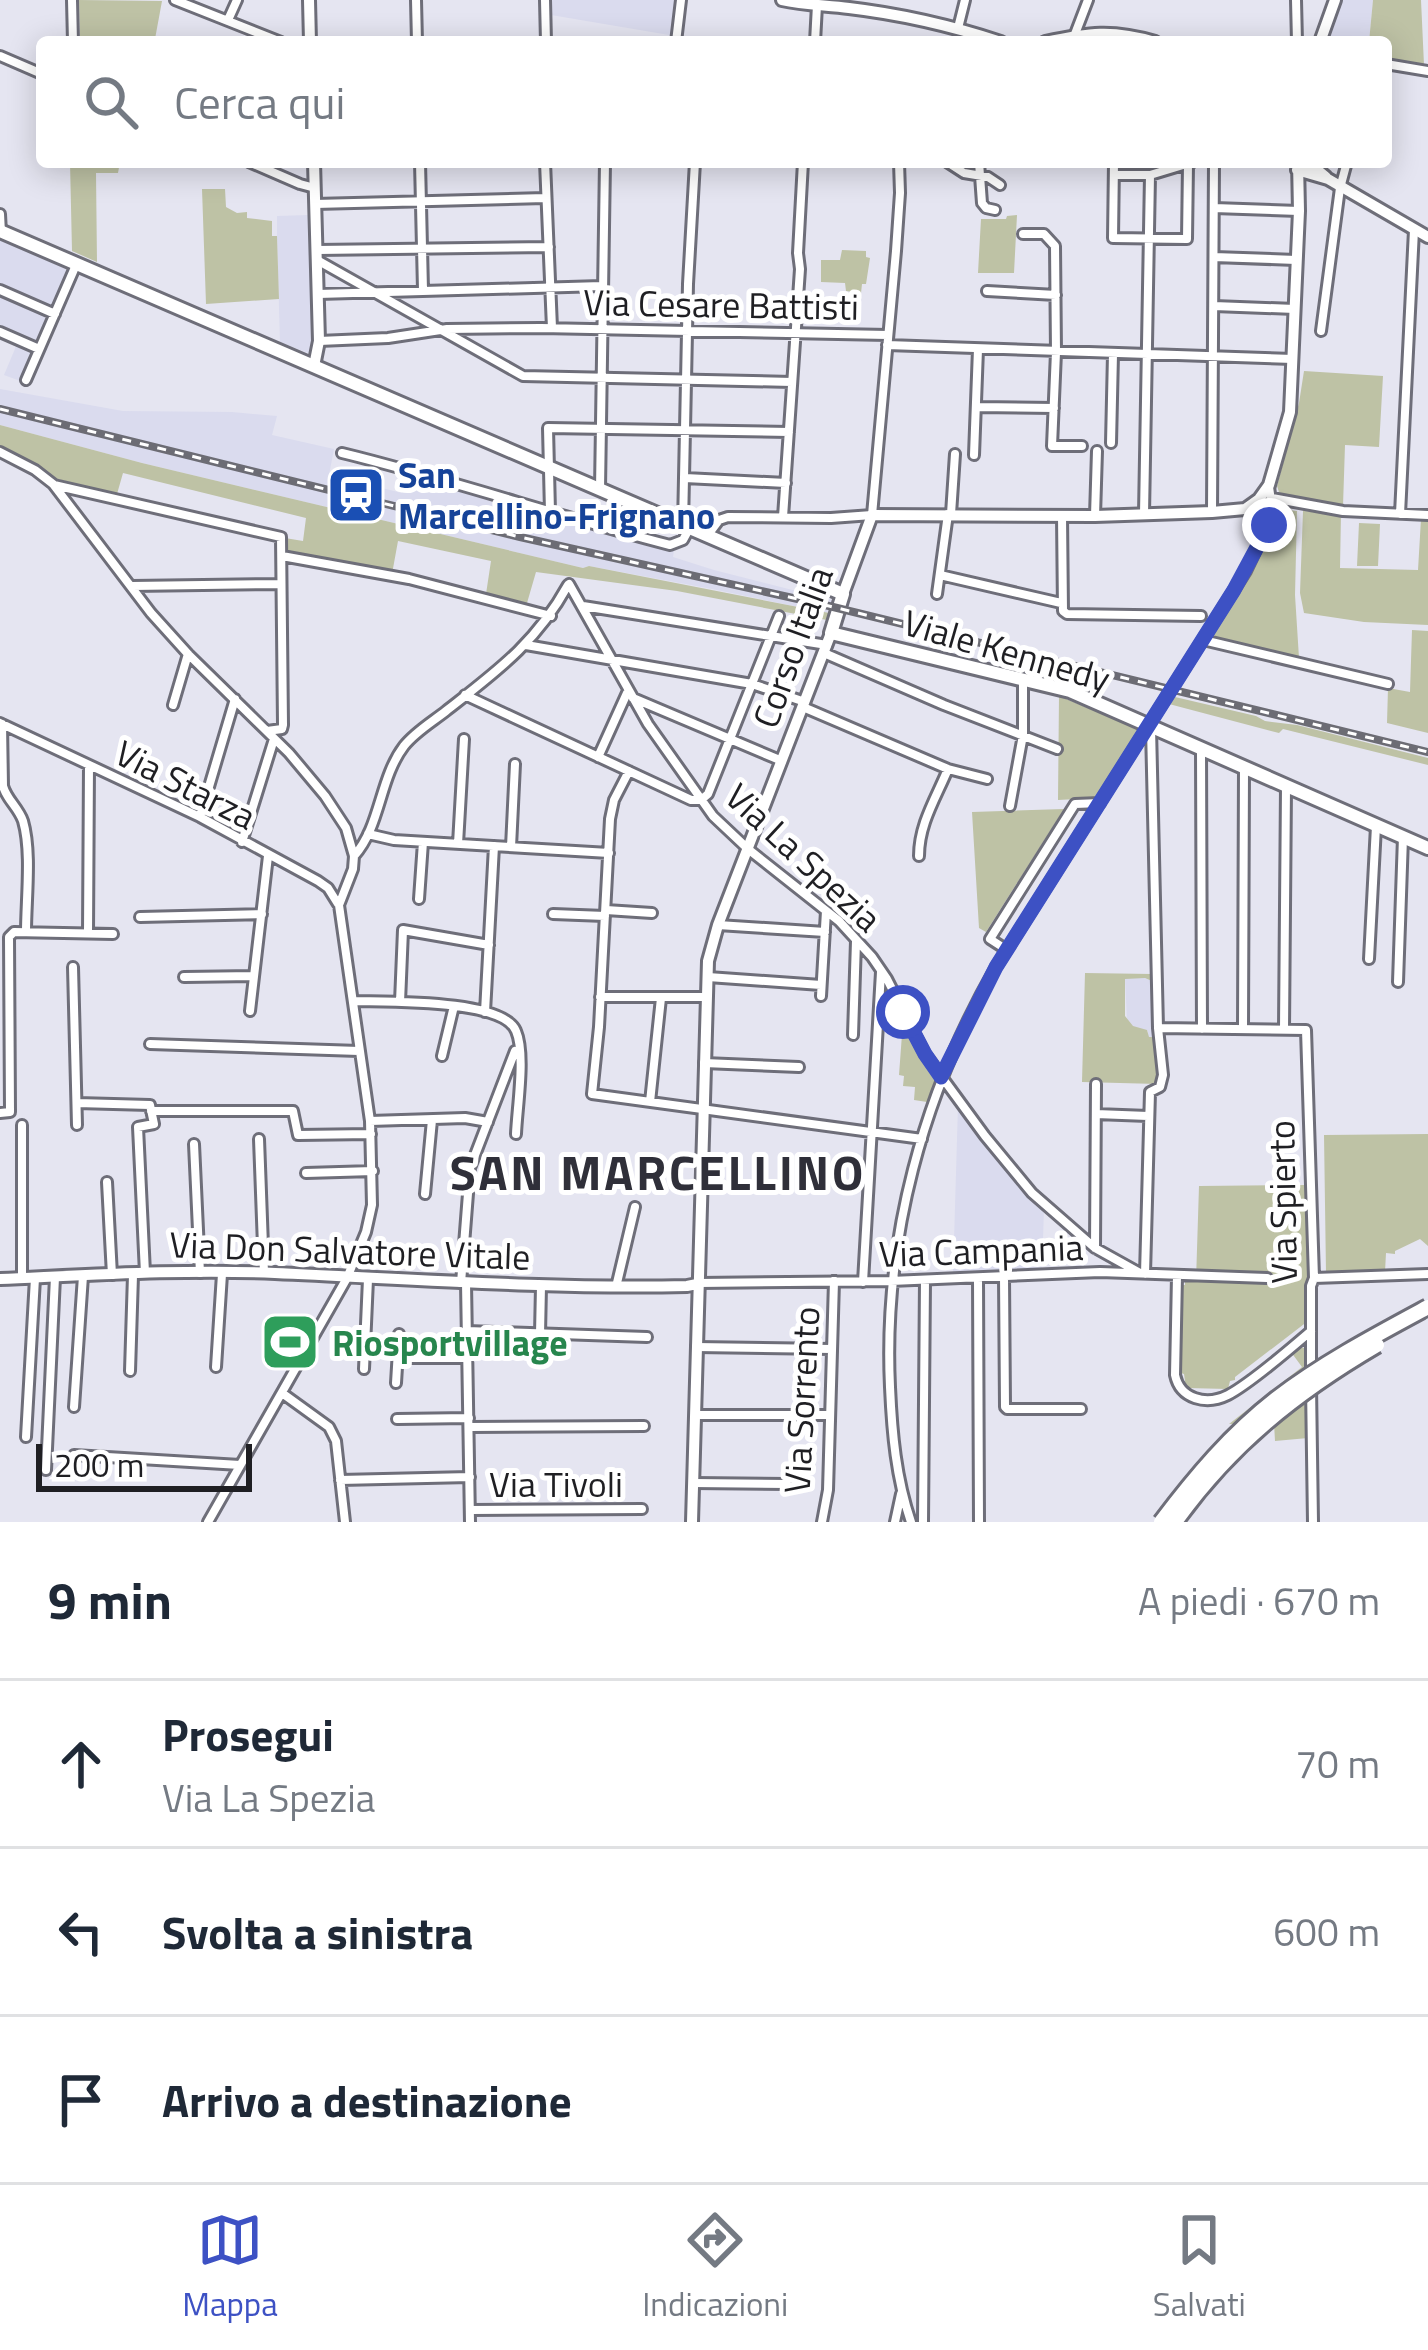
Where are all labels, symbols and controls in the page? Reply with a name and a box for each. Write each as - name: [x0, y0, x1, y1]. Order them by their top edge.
- search box: [36, 36, 1392, 168]
- text: Cerca qui: [174, 68, 345, 136]
- icon: search: [78, 69, 144, 135]
- street label: Via Cesare Battisti: [583, 274, 859, 334]
- place label: San Marcellino-Frignano: [398, 447, 715, 543]
- station icon: San Marcellino-Frignano: [325, 464, 387, 526]
- route end: [1242, 498, 1296, 552]
- street label: Corso Italia: [737, 559, 847, 735]
- street label: Viale Kennedy: [897, 594, 1117, 706]
- street label: Via Starza: [106, 725, 266, 843]
- street label: Via La Spezia: [713, 770, 895, 944]
- route start: [876, 985, 930, 1039]
- street label: Via Spierto: [1253, 1120, 1311, 1284]
- district label: SAN MARCELLINO: [450, 1136, 866, 1209]
- street label: Via Don Salvatore Vitale: [169, 1216, 531, 1284]
- street label: Via Campania: [878, 1219, 1084, 1281]
- street label: Via Sorrento: [769, 1305, 833, 1495]
- sports icon: Riosportvillage: [259, 1311, 321, 1373]
- place label: Riosportvillage: [332, 1315, 568, 1370]
- scale bar: [36, 1438, 252, 1491]
- text: 200 m: [54, 1440, 144, 1490]
- street label: Via Tivoli: [489, 1456, 623, 1511]
- text: 9 min: [48, 1561, 172, 1639]
- text: A piedi · 670 m: [1138, 1571, 1380, 1630]
- text: Prosegui: [162, 1700, 334, 1768]
- icon: ahead: [48, 1731, 114, 1797]
- text: 70 m: [1295, 1734, 1380, 1793]
- text: Via La Spezia: [162, 1768, 375, 1827]
- text: Svolta a sinistra: [162, 1898, 473, 1966]
- icon: left: [48, 1899, 114, 1965]
- text: 600 m: [1273, 1902, 1380, 1961]
- text: Arrivo a destinazione: [162, 2066, 572, 2134]
- icon: arrive: [48, 2067, 114, 2133]
- tab: Mappa: [182, 2207, 278, 2329]
- tab: Indicazioni: [642, 2207, 788, 2329]
- tab: Salvati: [1153, 2207, 1246, 2329]

